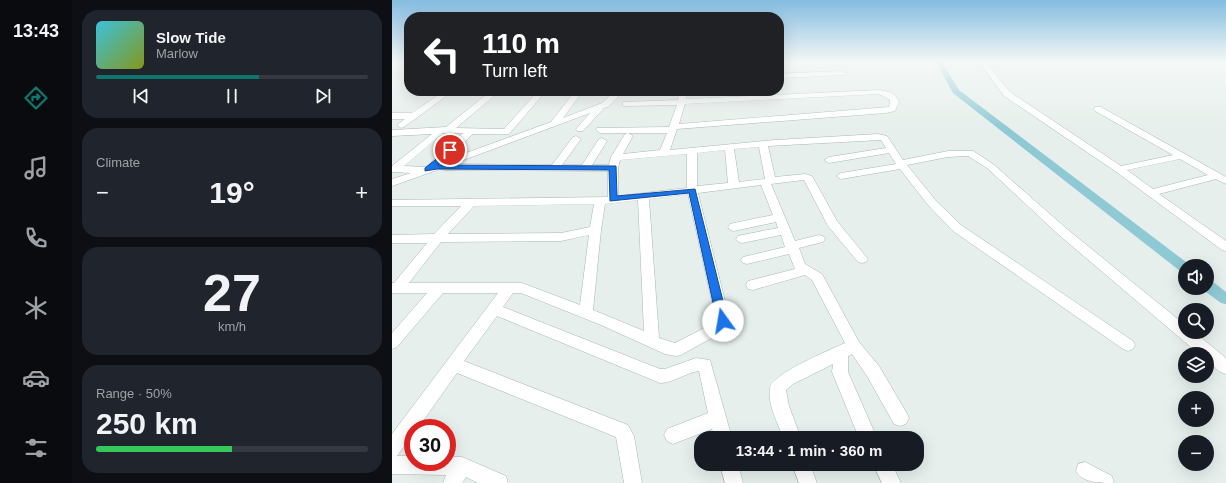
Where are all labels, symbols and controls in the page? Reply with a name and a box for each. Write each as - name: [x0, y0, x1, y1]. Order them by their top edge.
- text: 13:43: [13, 21, 59, 41]
- icon: left: [416, 28, 468, 80]
- text: 110 m: [482, 28, 560, 59]
- text: Slow Tide: [156, 29, 226, 46]
- text: Marlow: [156, 46, 198, 61]
- text: Turn left: [482, 61, 547, 81]
- icon: directions: [22, 84, 50, 112]
- icon: previous: [130, 85, 152, 107]
- icon: pause: [221, 85, 243, 107]
- icon: next: [312, 85, 334, 107]
- pin: [433, 133, 467, 167]
- icon: arrive: [439, 139, 461, 161]
- icon: music: [22, 154, 50, 182]
- text: Climate: [96, 155, 140, 170]
- text: 19°: [209, 176, 255, 209]
- text: −: [96, 180, 109, 205]
- text: +: [355, 180, 368, 205]
- icon: phone: [22, 224, 50, 252]
- map controls: [1178, 259, 1214, 471]
- button: sound: [1178, 259, 1214, 295]
- text: 27: [203, 264, 261, 322]
- icon: climate: [22, 294, 50, 322]
- position arrow: [702, 300, 744, 342]
- button: search: [1178, 303, 1214, 339]
- text: km/h: [218, 319, 246, 334]
- button: layers: [1178, 347, 1214, 383]
- icon: car: [22, 364, 50, 392]
- text: Range · 50%: [96, 386, 172, 401]
- button: +: [1178, 391, 1214, 427]
- text: 250 km: [96, 407, 198, 440]
- speed limit sign: 30: [404, 419, 456, 471]
- icon: filters: [22, 434, 50, 462]
- button: −: [1178, 435, 1214, 471]
- text: 13:44 · 1 min · 360 m: [736, 442, 882, 459]

